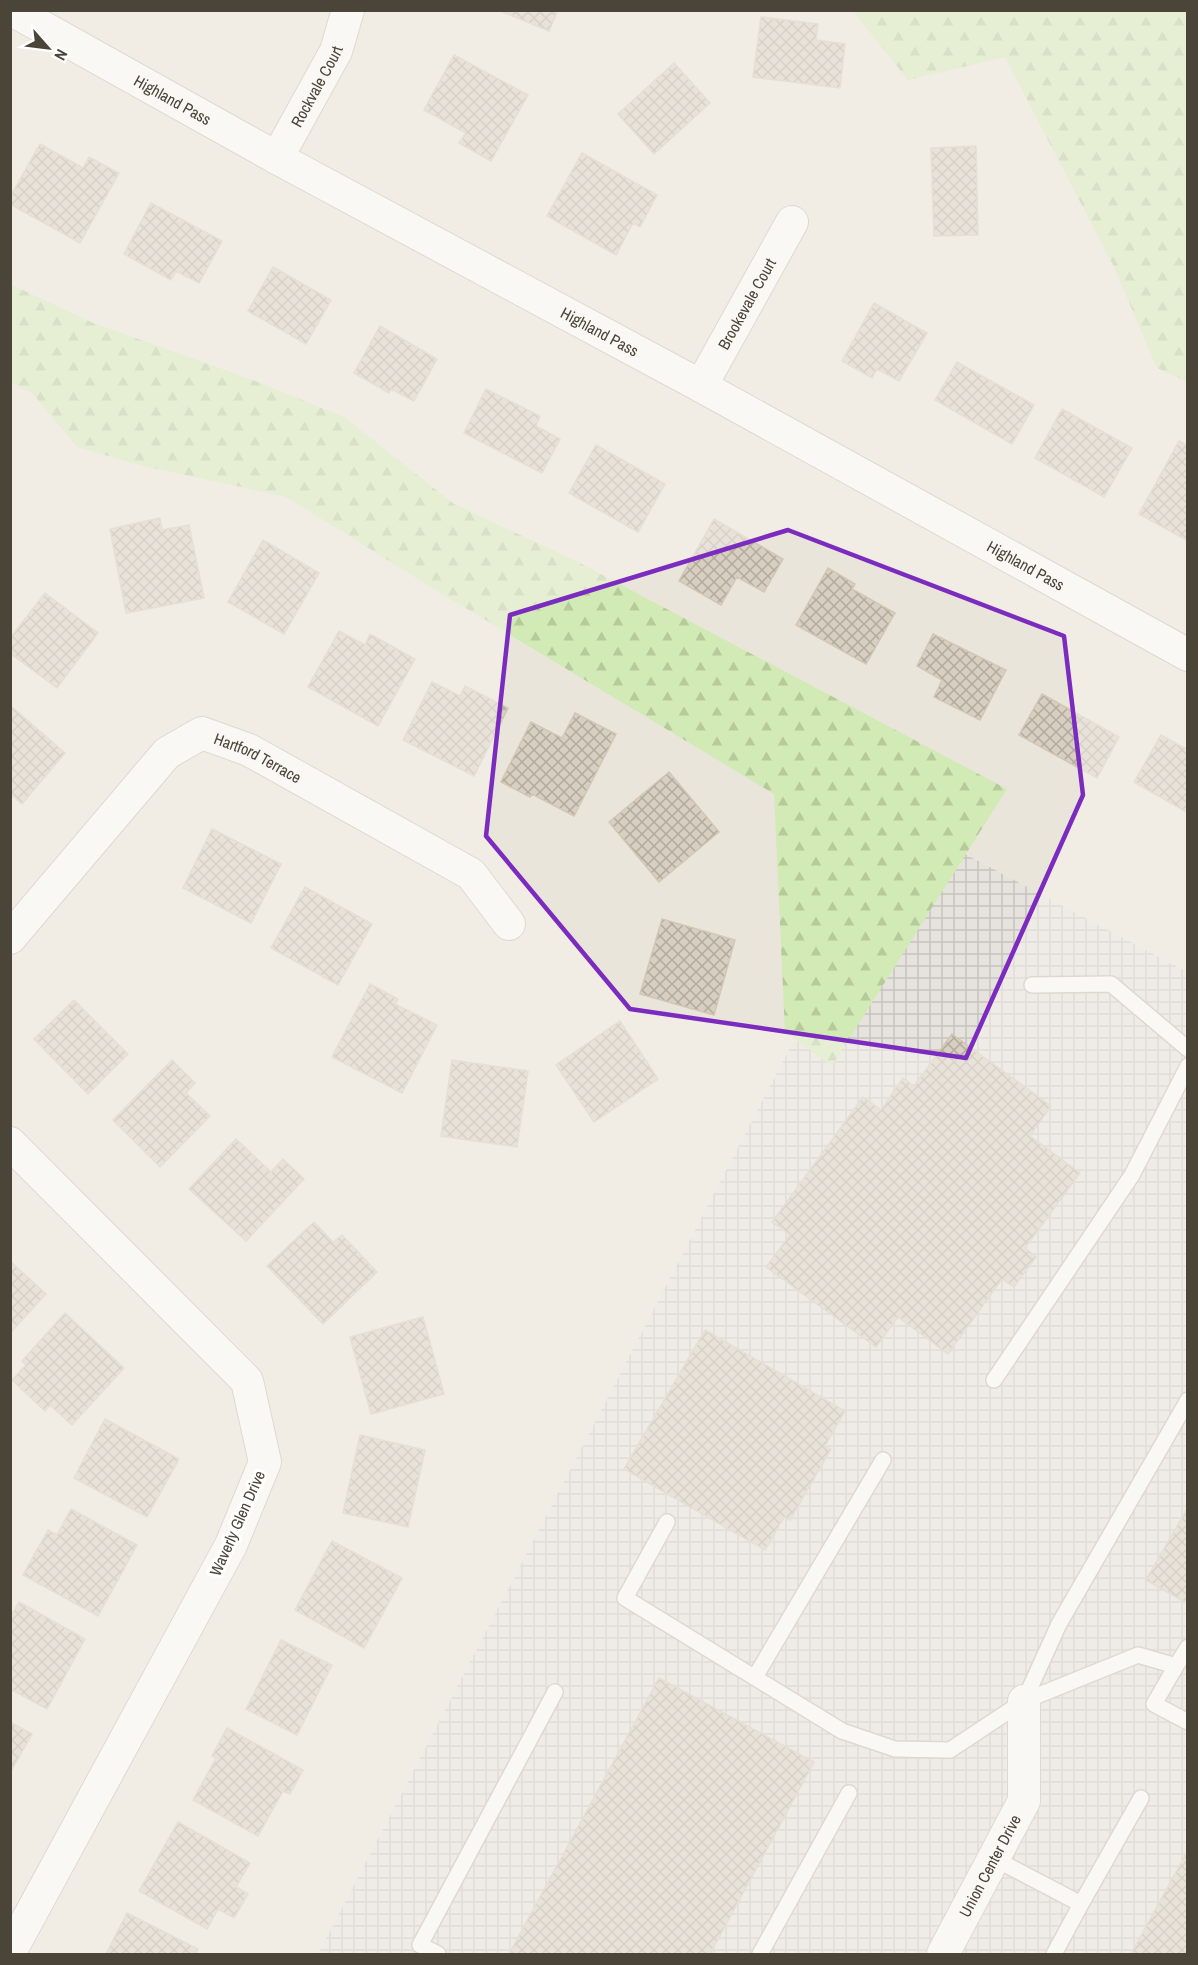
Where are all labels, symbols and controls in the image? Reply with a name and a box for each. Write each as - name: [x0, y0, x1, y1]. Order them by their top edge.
- north arrow: [18, 18, 78, 78]
- street label: Rockvale Court: [285, 43, 348, 131]
- text: N: [49, 46, 73, 64]
- street label: Highland Pass: [130, 69, 215, 130]
- street label: Brookevale Court: [712, 254, 781, 353]
- street label: Highland Pass: [557, 302, 643, 361]
- street label: Highland Pass: [983, 535, 1068, 596]
- street label: Hartford Terrace: [211, 727, 305, 788]
- street label: Waverly Glen Drive: [204, 1467, 270, 1579]
- street label: Union Center Drive: [954, 1810, 1026, 1921]

